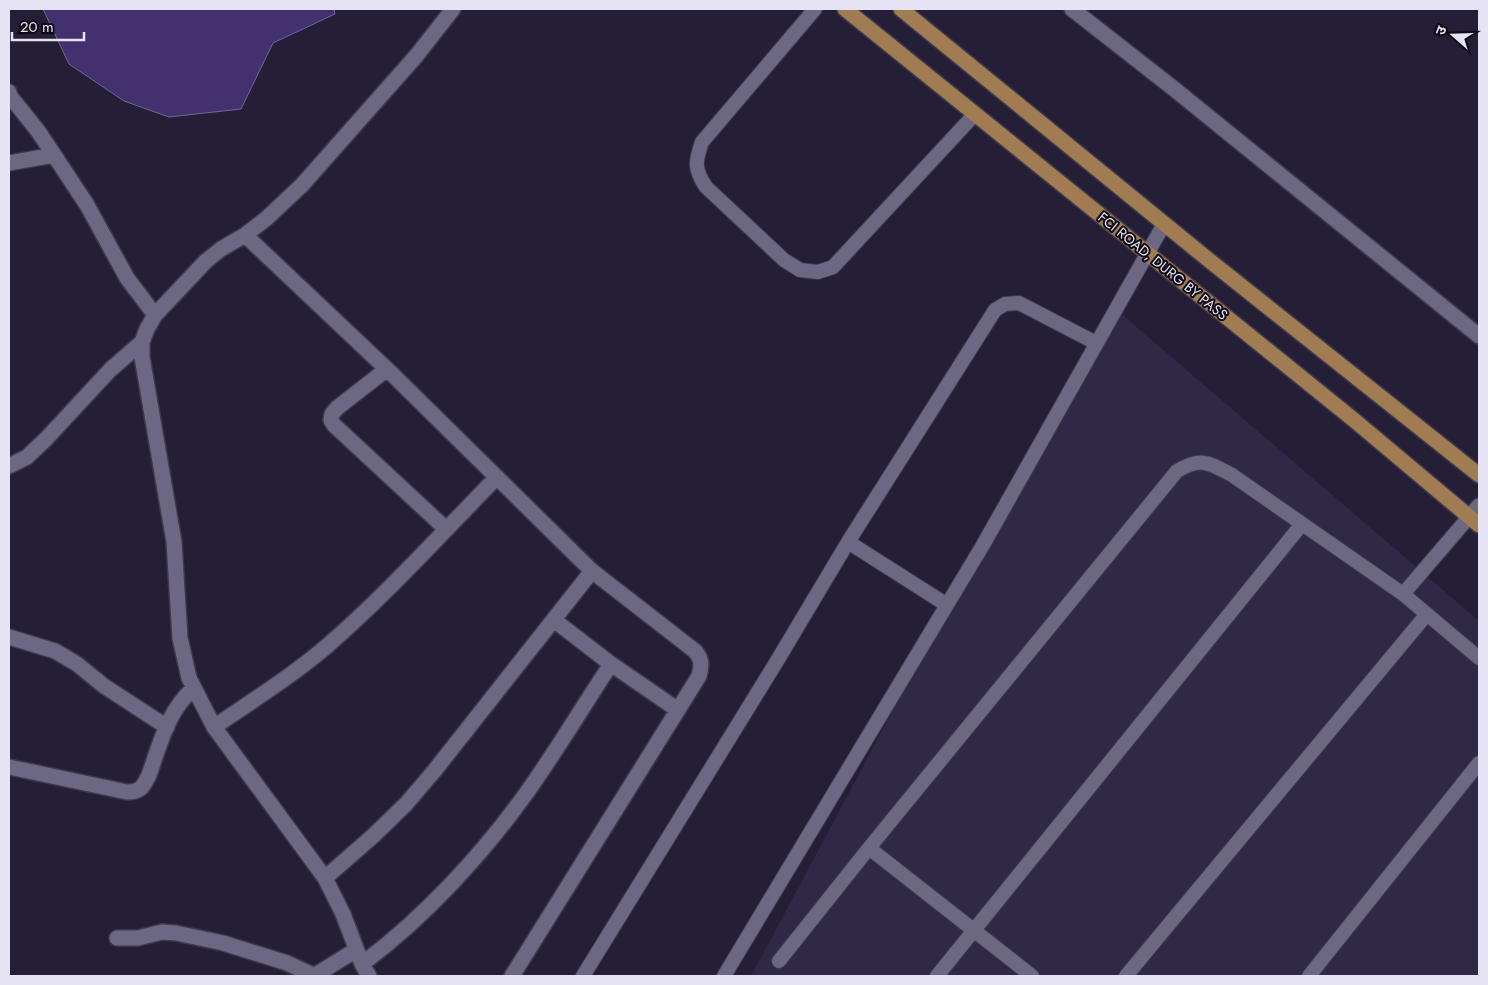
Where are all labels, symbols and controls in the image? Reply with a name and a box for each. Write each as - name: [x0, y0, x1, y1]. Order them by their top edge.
- scale bar: [12, 10, 85, 42]
- north arrow: [1428, 10, 1478, 60]
- text: 20 m: [20, 16, 54, 38]
- text: उ: [1430, 23, 1452, 38]
- street label: FCI ROAD, DURG BY PASS: [1094, 207, 1232, 325]

